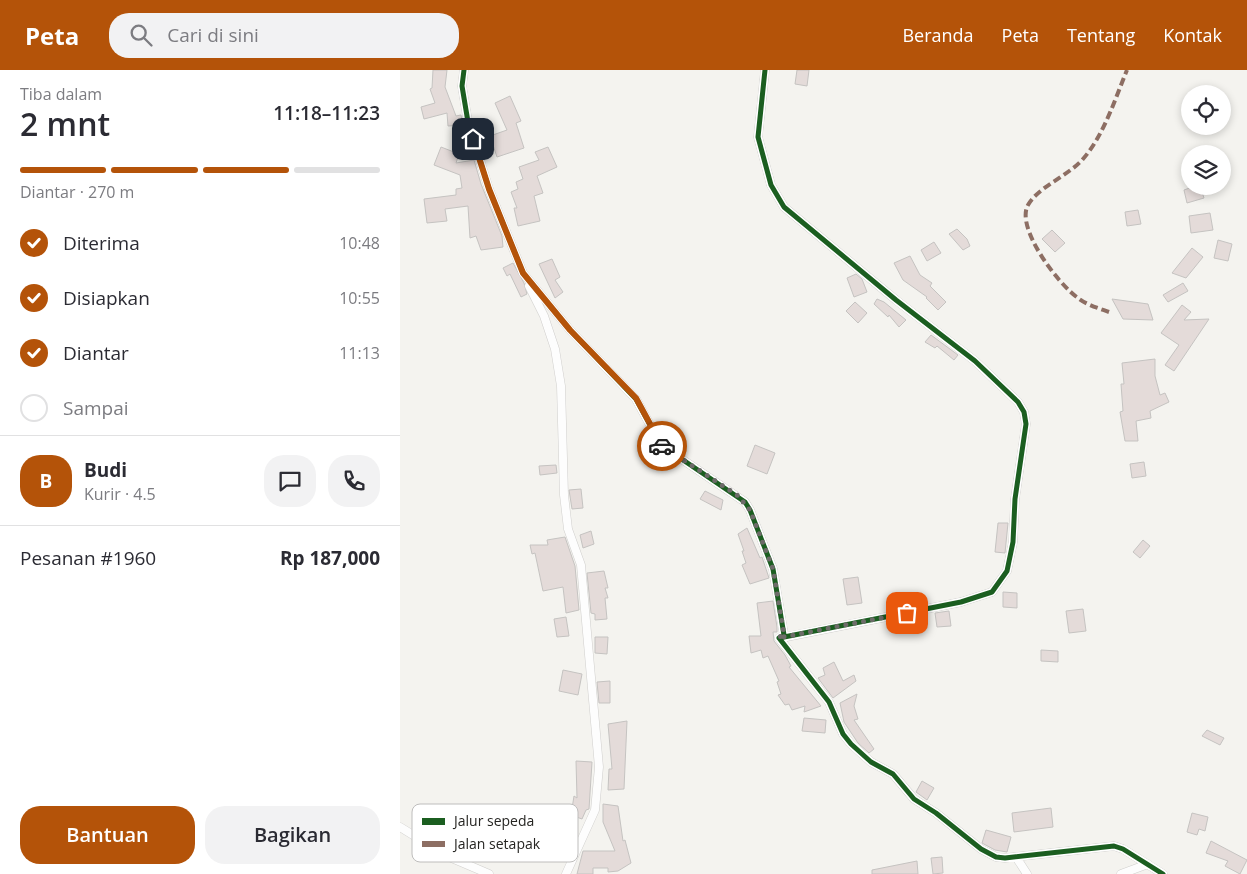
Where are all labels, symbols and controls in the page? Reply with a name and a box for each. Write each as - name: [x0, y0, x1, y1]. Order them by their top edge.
- search box: [109, 13, 459, 58]
- text: Peta: [25, 19, 79, 52]
- icon: search: [127, 21, 155, 49]
- text: Cari di sini: [167, 22, 259, 48]
- text: Beranda: [902, 23, 974, 47]
- text: Peta: [1002, 23, 1039, 47]
- text: Tentang: [1067, 23, 1135, 47]
- text: Kontak: [1163, 23, 1222, 47]
- text: Tiba dalam: [20, 83, 102, 105]
- map controls: [1181, 85, 1231, 195]
- button: locate: [1181, 85, 1231, 135]
- text: 11:18–11:23: [273, 100, 380, 126]
- text: 2 mnt: [20, 102, 110, 145]
- pin: [452, 118, 494, 160]
- icon: home: [459, 125, 487, 153]
- button: layers: [1181, 145, 1231, 195]
- text: Diantar · 270 m: [20, 181, 134, 203]
- icon: check: [20, 229, 48, 257]
- text: Diterima: [63, 230, 140, 256]
- text: 10:48: [339, 232, 380, 254]
- icon: check: [20, 284, 48, 312]
- text: Disiapkan: [63, 285, 150, 311]
- text: 10:55: [339, 287, 380, 309]
- icon: check: [20, 339, 48, 367]
- text: Diantar: [63, 340, 129, 366]
- text: 11:13: [339, 342, 380, 364]
- text: Sampai: [63, 395, 129, 421]
- courier: [637, 421, 687, 471]
- icon: car: [648, 432, 676, 460]
- button: chat: [264, 455, 316, 507]
- button: phone: [328, 455, 380, 507]
- text: Budi: [84, 457, 127, 483]
- text: B: [40, 468, 52, 494]
- text: Kurir · 4.5: [84, 483, 156, 505]
- text: Pesanan #1960: [20, 545, 156, 571]
- text: Rp 187,000: [280, 545, 380, 571]
- pin: [886, 592, 928, 634]
- icon: bag: [893, 599, 921, 627]
- legend: [412, 804, 578, 862]
- button: Bantuan: [20, 806, 195, 864]
- button: Bagikan: [205, 806, 380, 864]
- text: Jalur sepeda: [452, 811, 534, 830]
- text: Jalan setapak: [452, 834, 541, 853]

